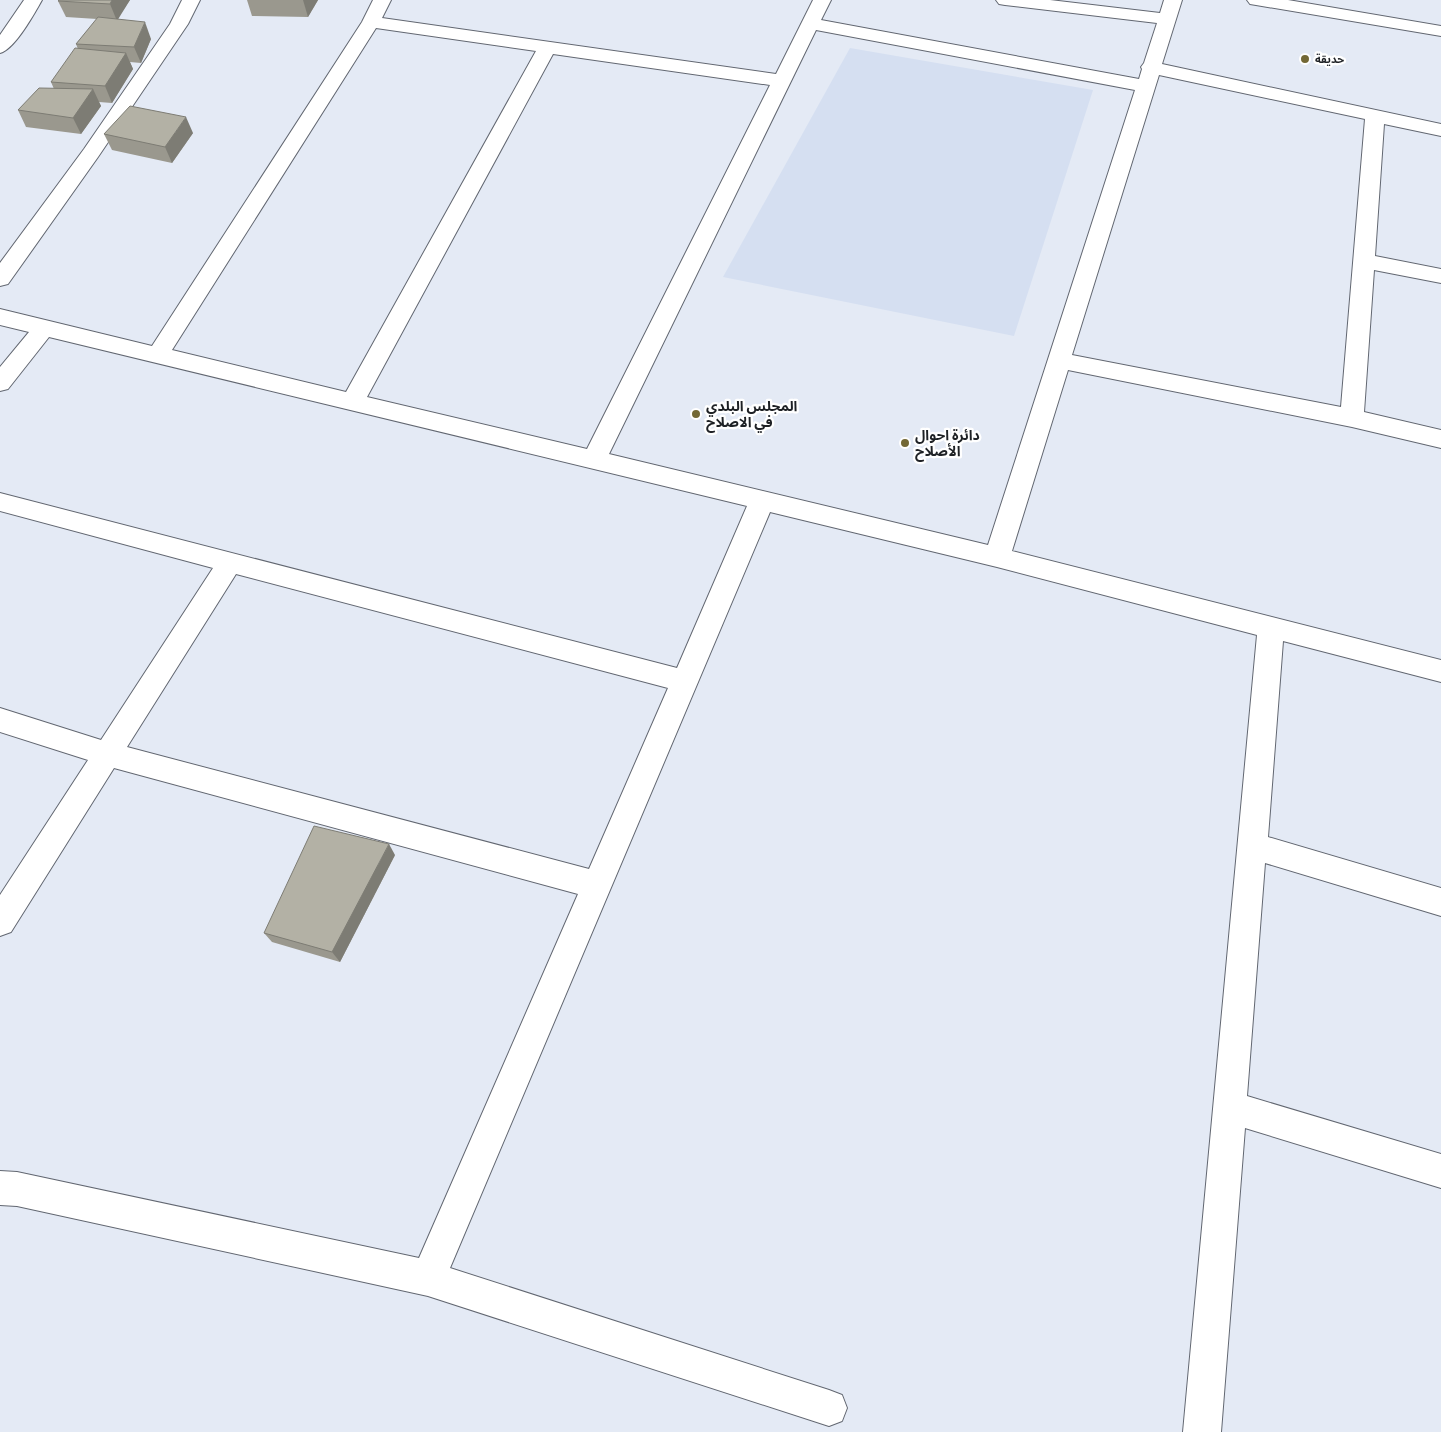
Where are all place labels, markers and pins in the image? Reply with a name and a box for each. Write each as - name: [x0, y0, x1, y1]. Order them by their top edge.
- place label: حديقة: [1315, 52, 1344, 66]
- marker: حديقة: [1299, 53, 1311, 65]
- place label: المجلس البلدي في الاصلاح: [706, 397, 798, 433]
- marker: المجلس البلدي في الاصلاح: [690, 408, 702, 420]
- place label: دائرة احوال الأصلاح: [915, 426, 980, 462]
- marker: دائرة احوال الأصلاح: [899, 437, 911, 449]

